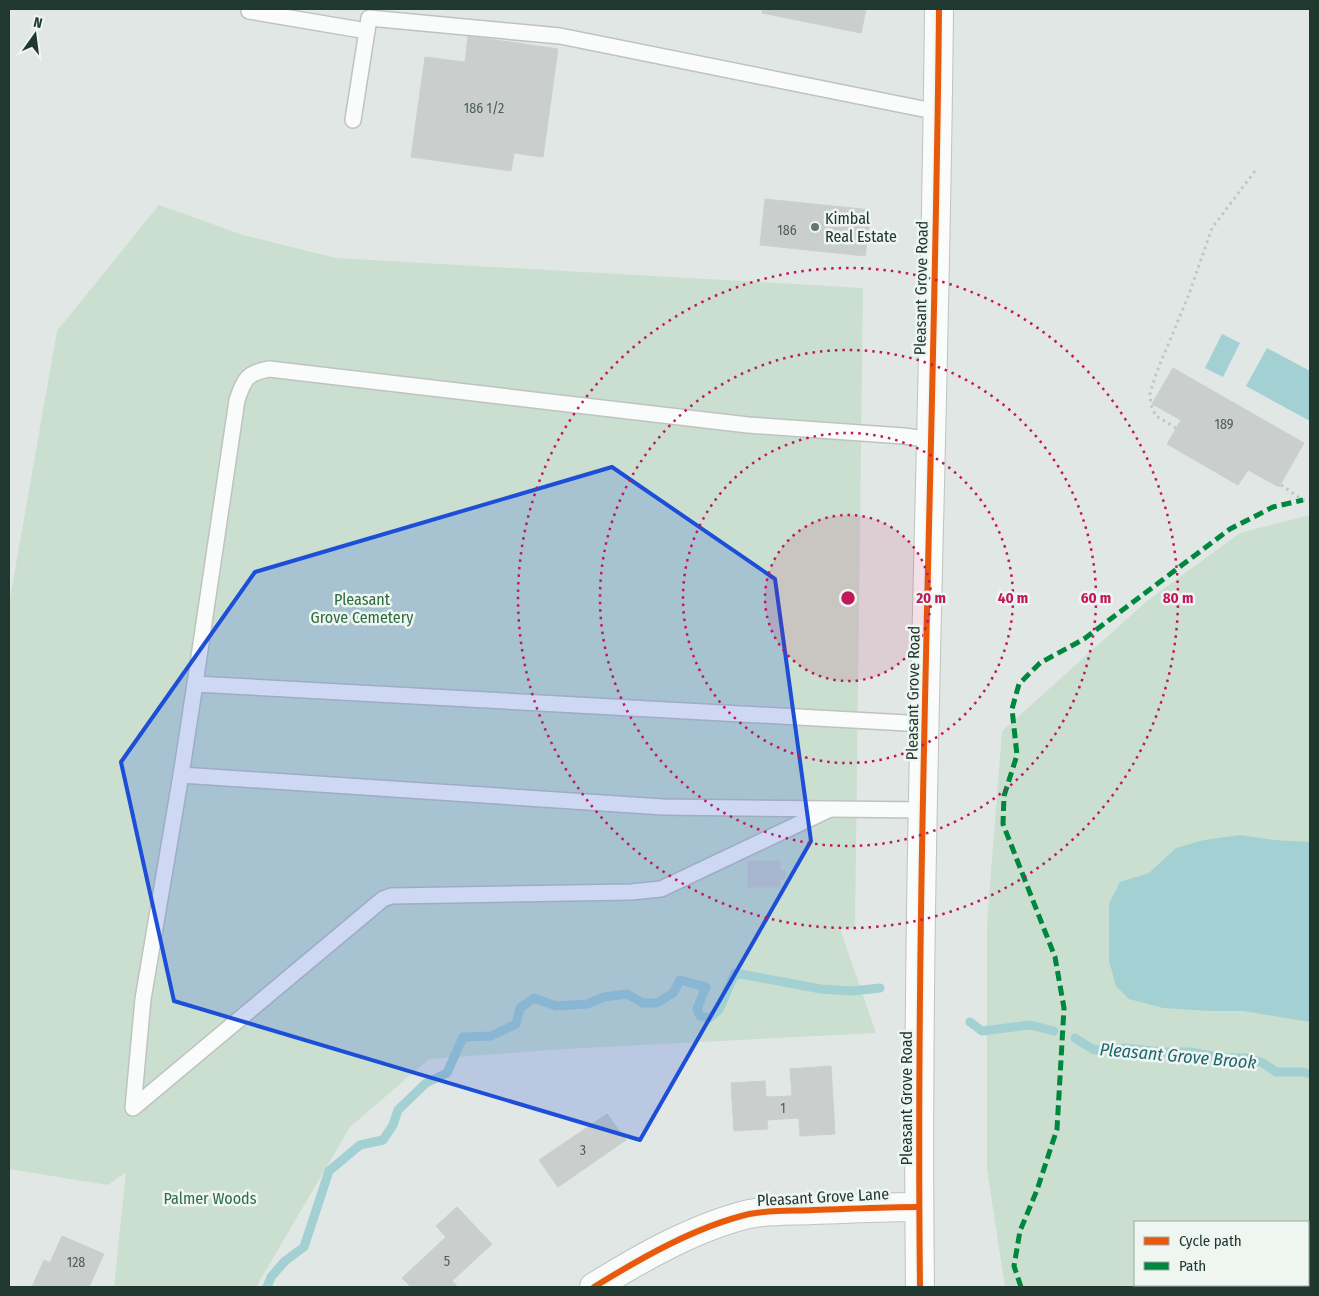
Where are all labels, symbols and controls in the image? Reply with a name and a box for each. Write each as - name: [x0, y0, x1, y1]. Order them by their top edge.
- north arrow: [10, 10, 60, 60]
- text: N: [32, 14, 44, 32]
- house number: 186 1/2: [464, 100, 504, 117]
- place label: Kimbal Real Estate: [825, 209, 897, 246]
- marker: Kimbal Real Estate: [809, 221, 821, 233]
- street label: Pleasant Grove Road: [910, 221, 932, 355]
- house number: 186: [777, 222, 797, 239]
- house number: 189: [1214, 416, 1234, 433]
- centre of rings: [839, 589, 857, 607]
- text: 20 m: [915, 589, 946, 607]
- text: 40 m: [998, 589, 1028, 607]
- text: 60 m: [1081, 589, 1111, 607]
- text: 80 m: [1163, 589, 1193, 607]
- park label: Pleasant Grove Cemetery: [311, 590, 414, 627]
- street label: Pleasant Grove Road: [902, 626, 924, 760]
- street label: Pleasant Grove Road: [897, 1031, 916, 1165]
- water label: Pleasant Grove Brook: [1099, 1038, 1257, 1074]
- house number: 1: [780, 1100, 786, 1117]
- house number: 3: [580, 1142, 586, 1159]
- street label: Pleasant Grove Lane: [756, 1184, 890, 1210]
- park label: Palmer Woods: [163, 1189, 257, 1208]
- legend: [1134, 1221, 1309, 1286]
- text: Cycle path: [1179, 1232, 1242, 1250]
- house number: 5: [444, 1253, 450, 1270]
- house number: 128: [67, 1254, 85, 1271]
- text: Path: [1179, 1257, 1206, 1275]

